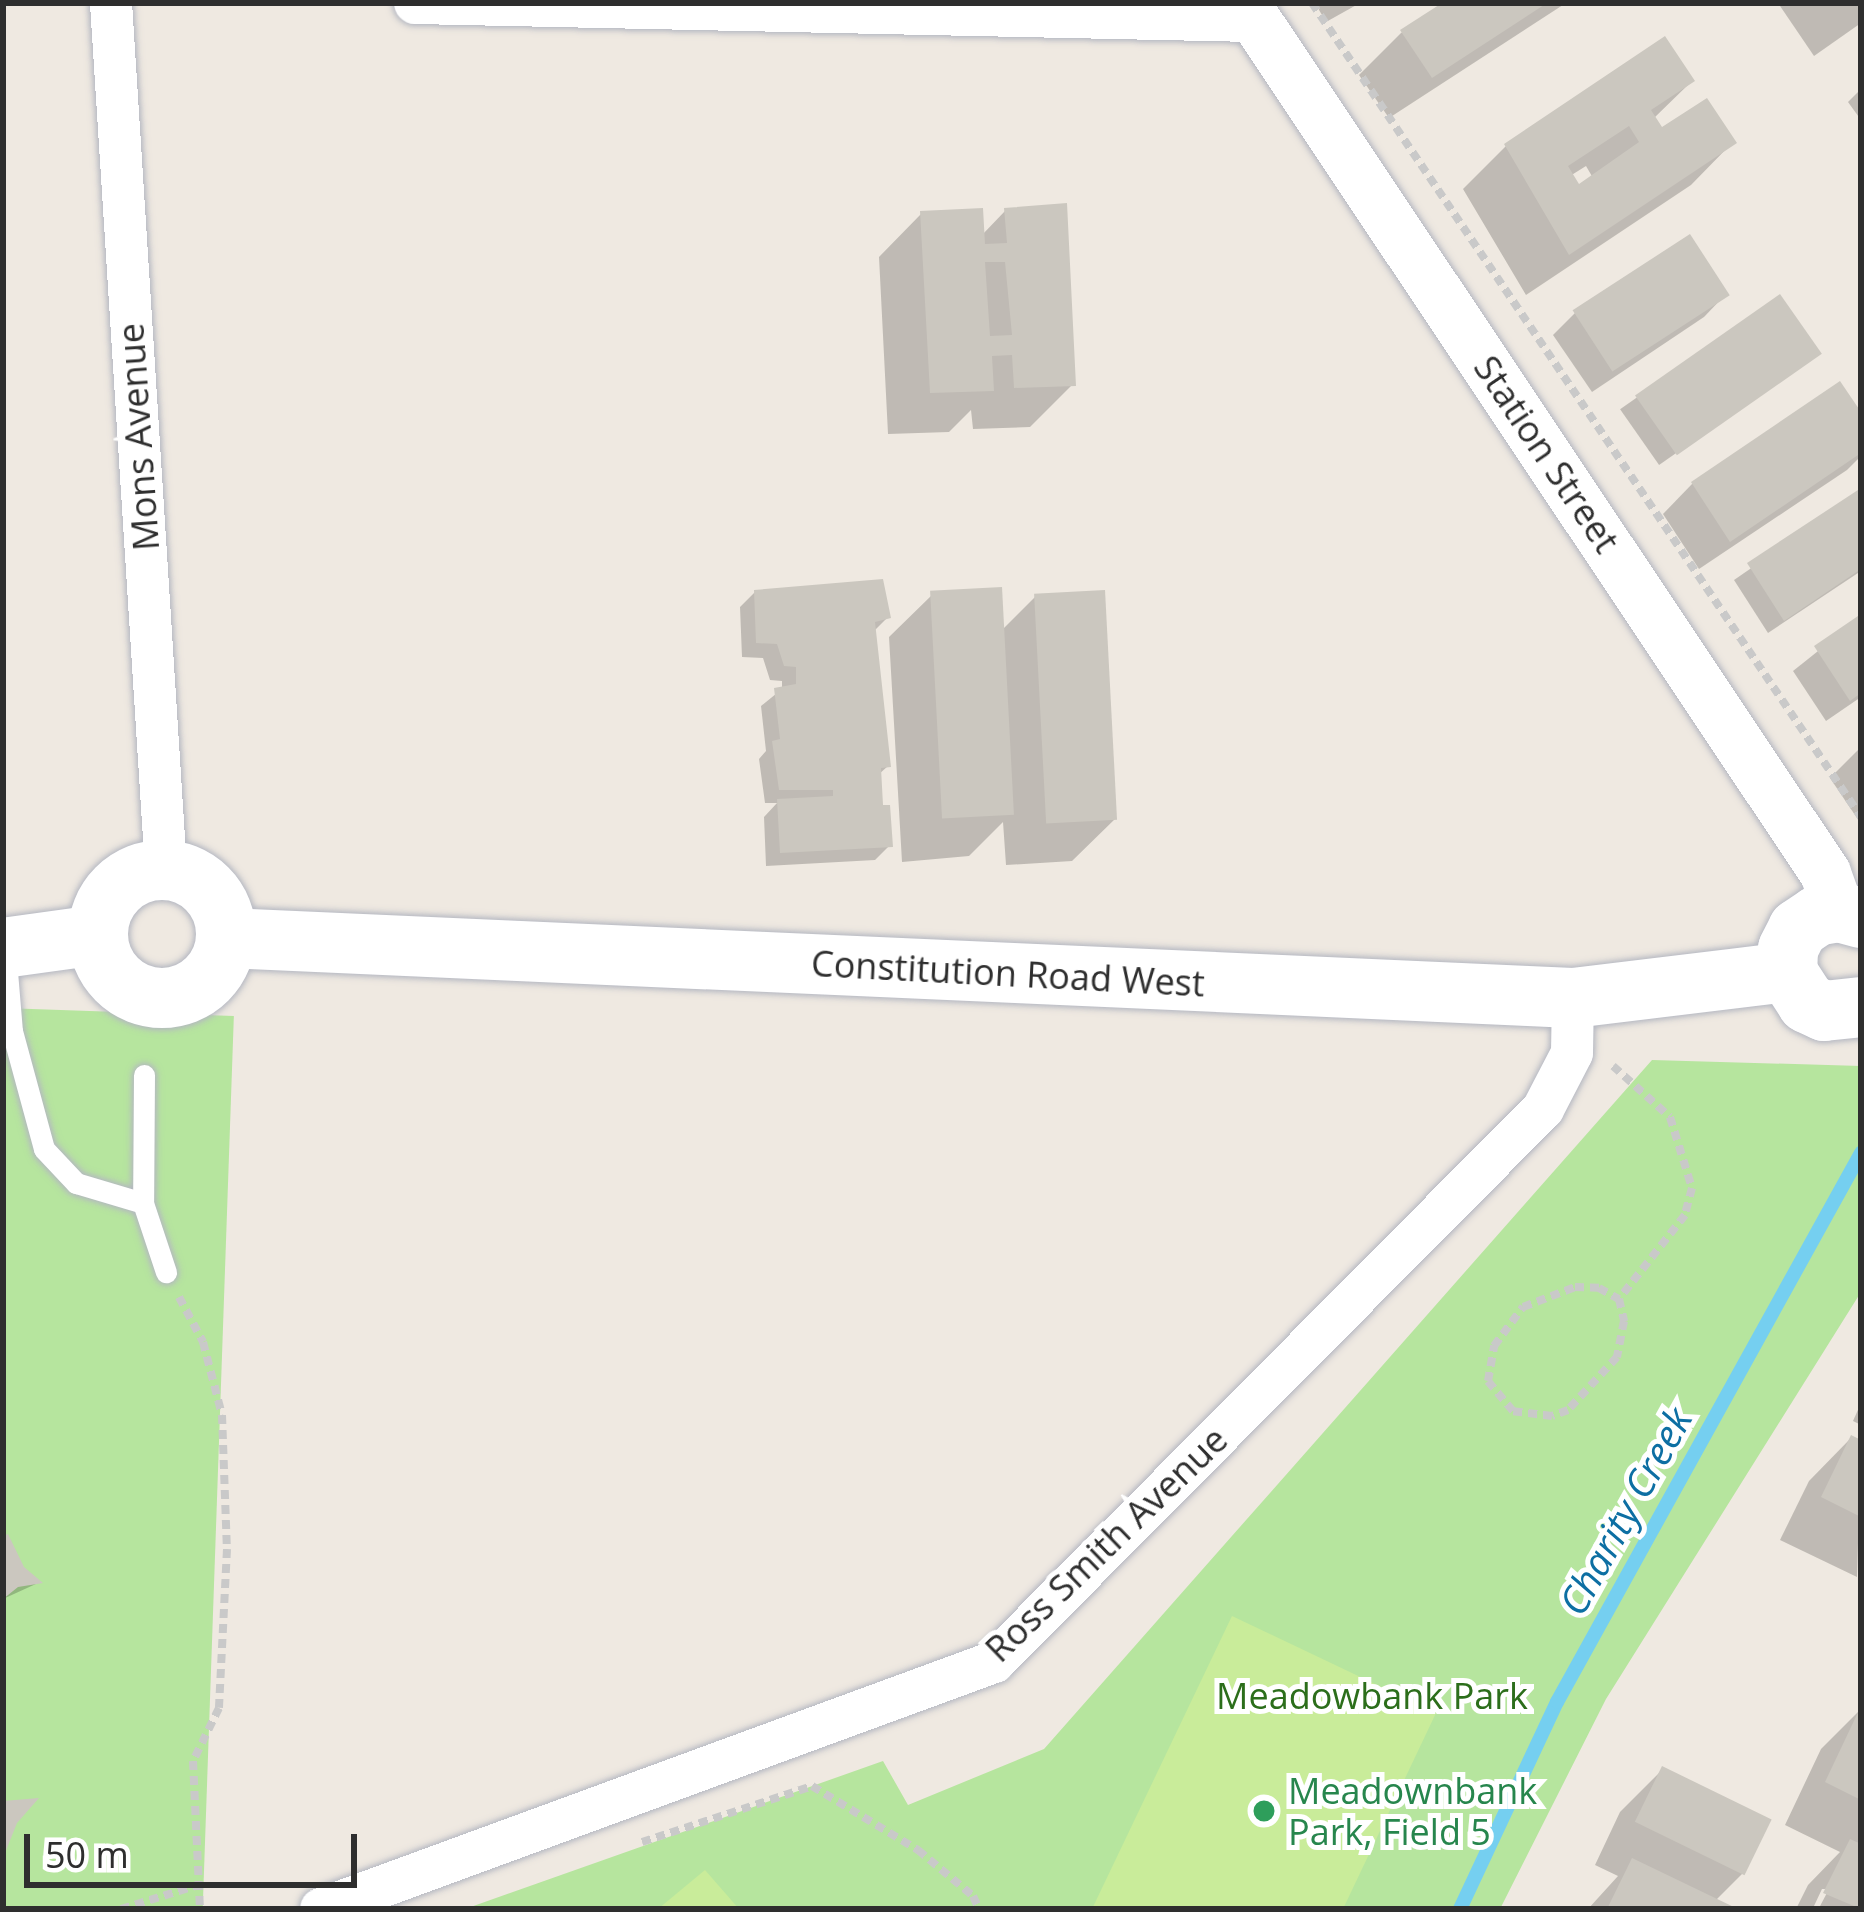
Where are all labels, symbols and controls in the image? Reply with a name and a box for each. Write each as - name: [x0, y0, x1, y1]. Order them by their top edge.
- street label: Mons Avenue: [109, 322, 167, 552]
- street label: Station Street: [1465, 347, 1629, 561]
- street label: Constitution Road West: [810, 941, 1206, 1005]
- water label: Charity Creek: [1549, 1399, 1701, 1623]
- street label: Ross Smith Avenue: [976, 1418, 1236, 1670]
- park label: Meadowbank Park: [1216, 1674, 1528, 1718]
- place label: Meadownbank Park, Field 5: [1288, 1768, 1537, 1853]
- marker: Meadownbank Park, Field 5: [1251, 1798, 1277, 1824]
- scale bar: [30, 1810, 363, 1884]
- text: 50 m: [45, 1830, 129, 1879]

